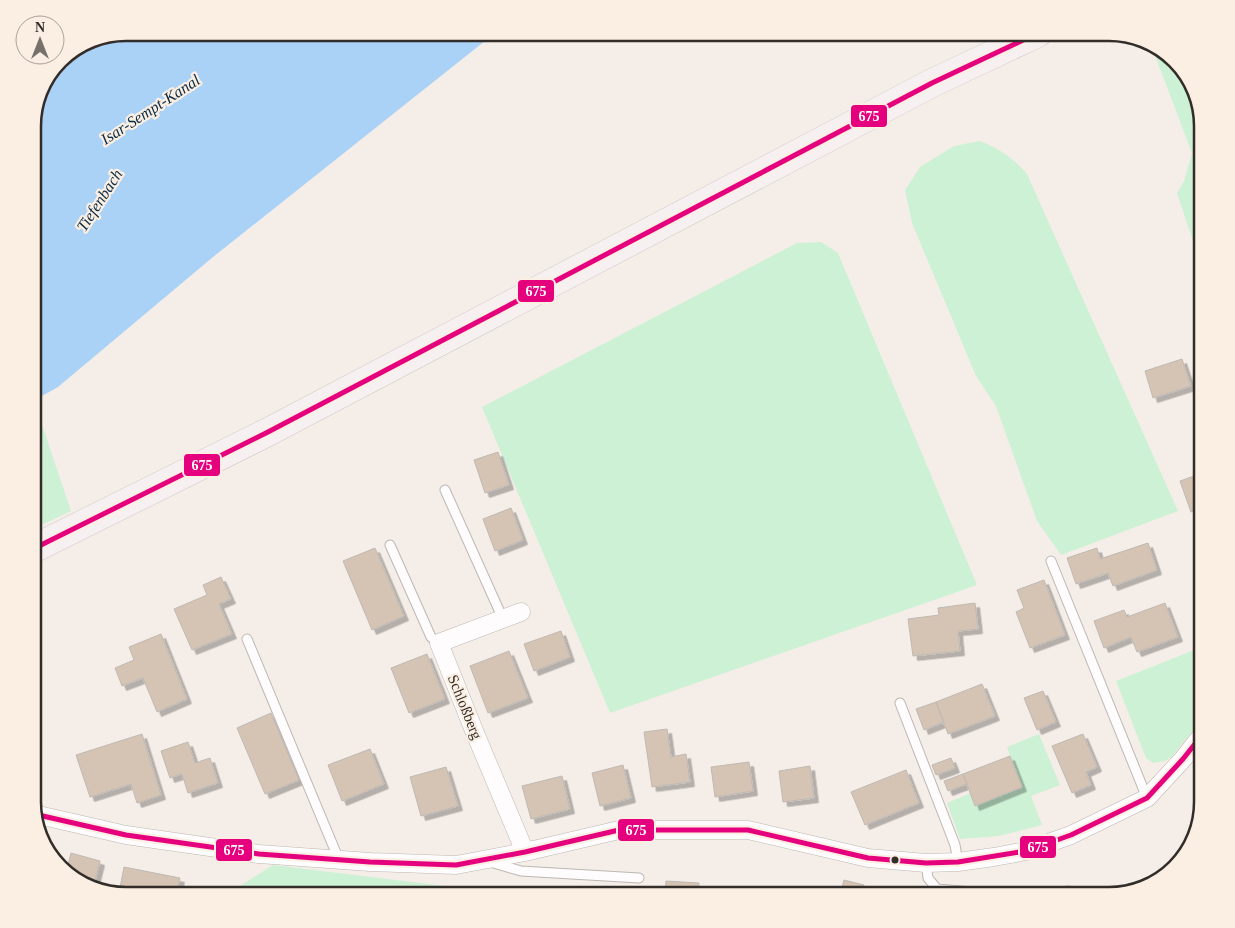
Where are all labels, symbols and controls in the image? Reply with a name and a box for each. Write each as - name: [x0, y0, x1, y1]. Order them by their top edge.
- north arrow: [15, 15, 65, 65]
- text: N: [35, 20, 45, 35]
- water label: Isar-Sempt-Kanal: [97, 71, 204, 149]
- line badge: 675: [850, 104, 888, 128]
- text: 675: [859, 109, 880, 124]
- water label: Tiefenbach: [73, 166, 127, 235]
- line badge: 675: [517, 279, 555, 303]
- text: 675: [526, 284, 547, 299]
- line badge: 675: [183, 453, 221, 477]
- text: 675: [192, 458, 213, 473]
- street label: Schloßberg: [445, 672, 485, 742]
- line badge: 675: [617, 818, 655, 842]
- text: 675: [626, 823, 647, 838]
- line badge: 675: [1019, 835, 1057, 859]
- line badge: 675: [215, 838, 253, 862]
- text: 675: [1028, 840, 1049, 855]
- text: 675: [224, 843, 245, 858]
- unlabelled marker: [890, 855, 900, 865]

